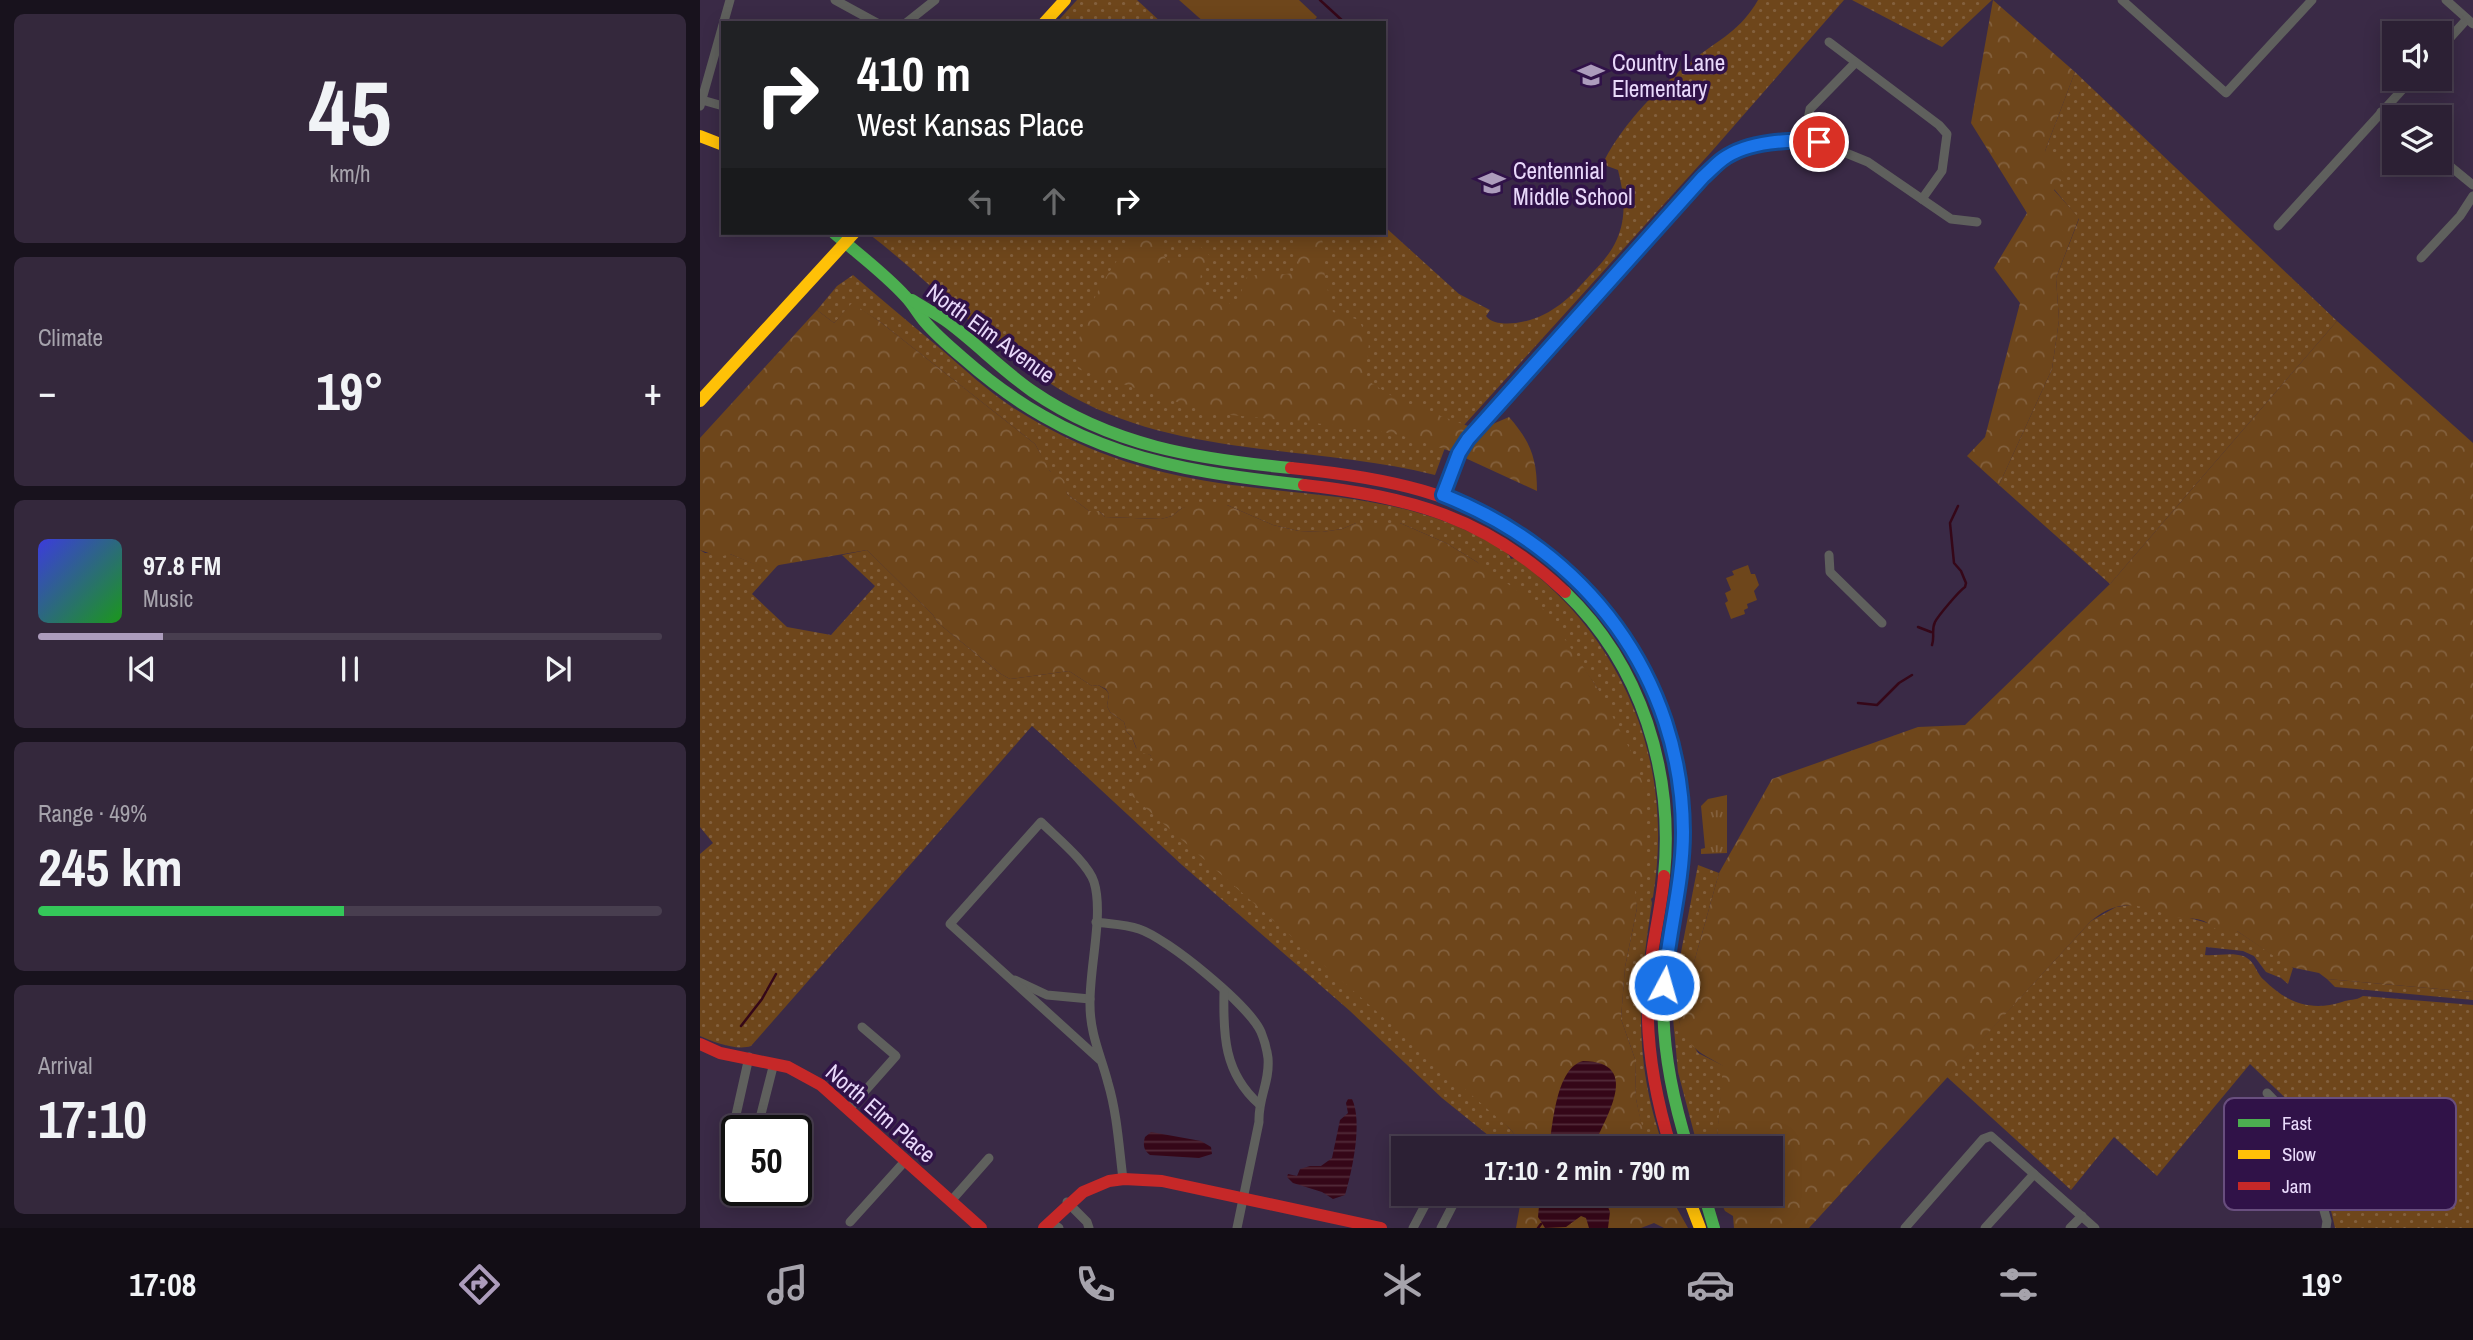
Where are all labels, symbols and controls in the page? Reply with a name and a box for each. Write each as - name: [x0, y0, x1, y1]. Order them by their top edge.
- map controls: [2382, 21, 2452, 175]
- button: sound: [2382, 21, 2452, 91]
- text: 410 m: [857, 40, 971, 106]
- place label: Country Lane Elementary: [1612, 47, 1725, 104]
- icon: right: [742, 49, 833, 140]
- text: 45: [309, 51, 392, 173]
- school or university icon: Country Lane Elementary: [1576, 60, 1606, 90]
- text: West Kansas Place: [857, 103, 1084, 146]
- button: layers: [2382, 105, 2452, 175]
- pin: [1789, 112, 1849, 172]
- icon: arrive: [1800, 123, 1838, 161]
- place label: Centennial Middle School: [1513, 155, 1633, 212]
- text: km/h: [330, 158, 370, 189]
- school or university icon: Centennial Middle School: [1477, 168, 1507, 198]
- icon: left: [962, 182, 1000, 220]
- icon: ahead: [1035, 182, 1073, 220]
- icon: right: [1108, 182, 1146, 220]
- street label: North Elm Avenue: [921, 276, 1061, 390]
- text: Climate: [38, 322, 103, 353]
- text: 19°: [316, 356, 384, 426]
- text: −: [38, 366, 56, 417]
- text: +: [644, 366, 662, 417]
- text: 97.8 FM: [143, 548, 221, 583]
- text: Music: [143, 583, 193, 614]
- icon: previous: [123, 650, 161, 688]
- icon: pause: [331, 650, 369, 688]
- icon: next: [539, 650, 577, 688]
- text: Range · 49%: [38, 798, 147, 829]
- text: 245 km: [38, 832, 183, 902]
- position arrow: [1627, 948, 1701, 1022]
- text: Arrival: [38, 1050, 93, 1081]
- street label: North Elm Place: [819, 1057, 943, 1169]
- text: 17:10: [38, 1084, 147, 1154]
- legend: [2224, 1098, 2456, 1210]
- text: Fast: [2282, 1110, 2312, 1136]
- speed limit sign: 50: [721, 1115, 812, 1206]
- text: Slow: [2282, 1141, 2317, 1167]
- text: 17:10 · 2 min · 790 m: [1484, 1153, 1690, 1188]
- text: Jam: [2282, 1173, 2311, 1199]
- icon: directions: [455, 1260, 504, 1309]
- icon: music: [763, 1260, 812, 1309]
- icon: phone: [1071, 1260, 1120, 1309]
- icon: climate: [1378, 1260, 1427, 1309]
- icon: car: [1686, 1260, 1735, 1309]
- icon: filters: [1994, 1260, 2043, 1309]
- text: 17:08: [129, 1263, 196, 1306]
- text: 19°: [2302, 1263, 2344, 1306]

